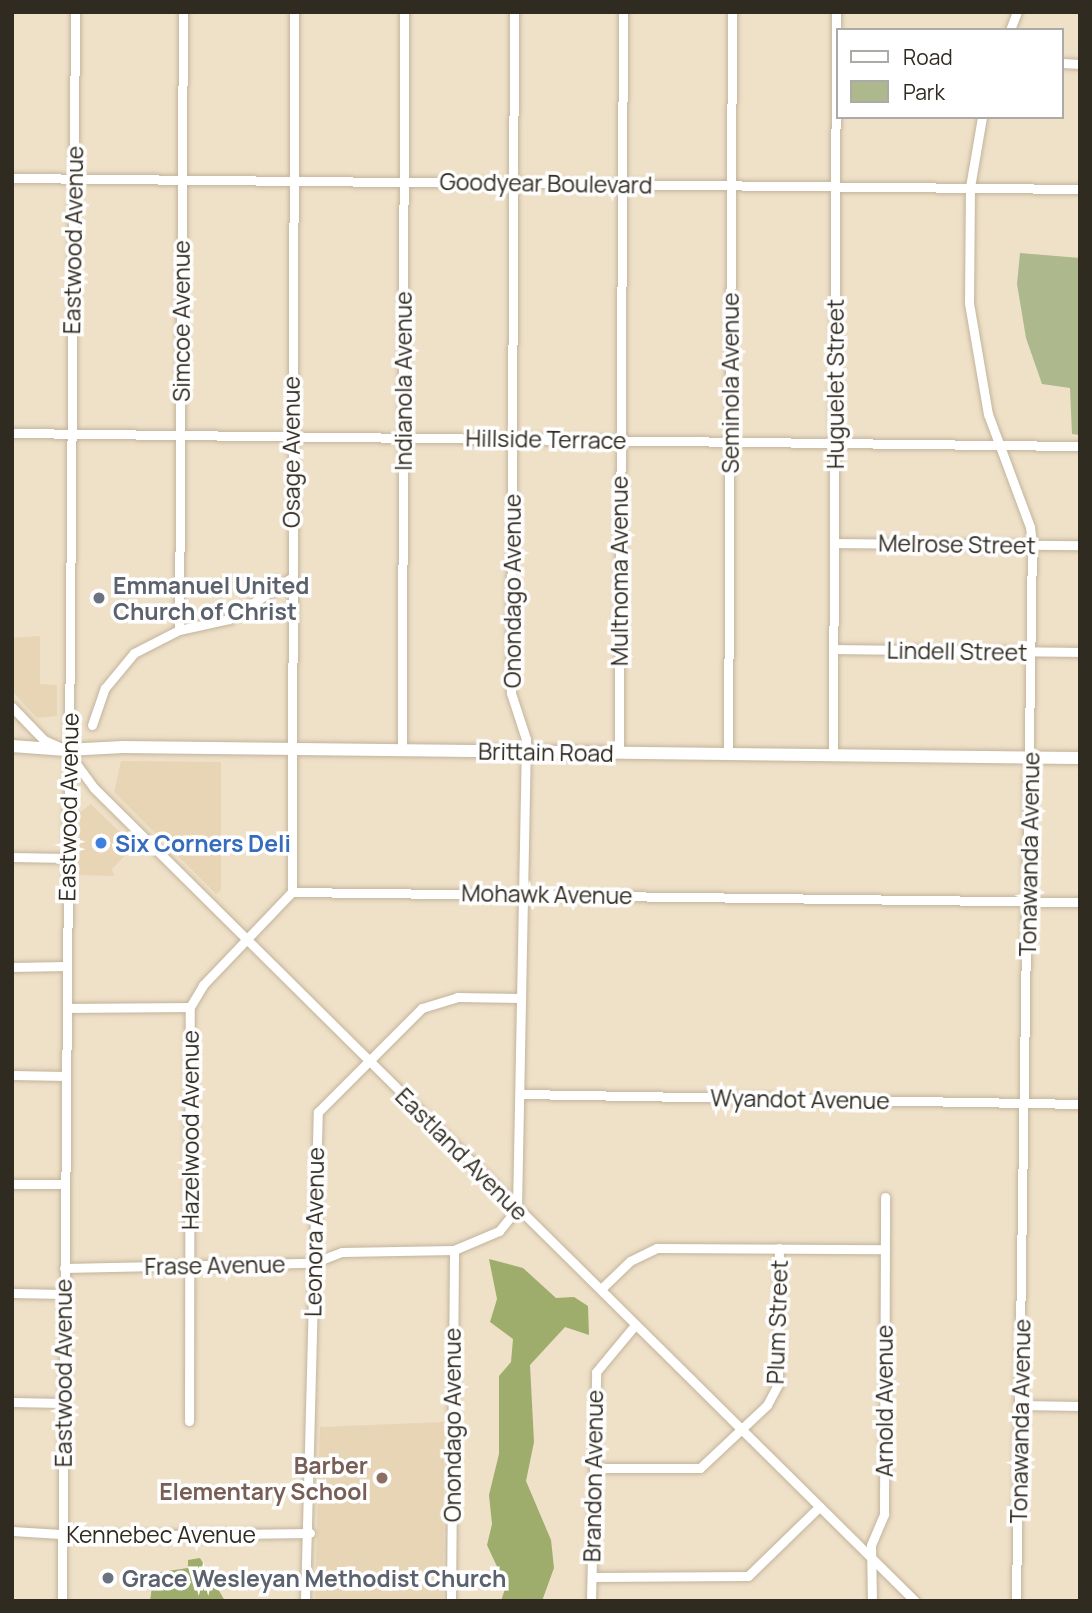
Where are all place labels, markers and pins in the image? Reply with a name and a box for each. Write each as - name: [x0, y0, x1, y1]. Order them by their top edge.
- place label: Emmanuel United Church of Christ: [113, 571, 309, 625]
- marker: Emmanuel United Church of Christ: [91, 590, 107, 606]
- place label: Six Corners Deli: [115, 829, 291, 857]
- marker: Six Corners Deli: [93, 835, 109, 851]
- place label: Barber Elementary School: [159, 1451, 368, 1505]
- marker: Barber Elementary School: [374, 1470, 390, 1486]
- place label: Grace Wesleyan Methodist Church: [122, 1564, 506, 1592]
- marker: Grace Wesleyan Methodist Church: [100, 1570, 116, 1586]

